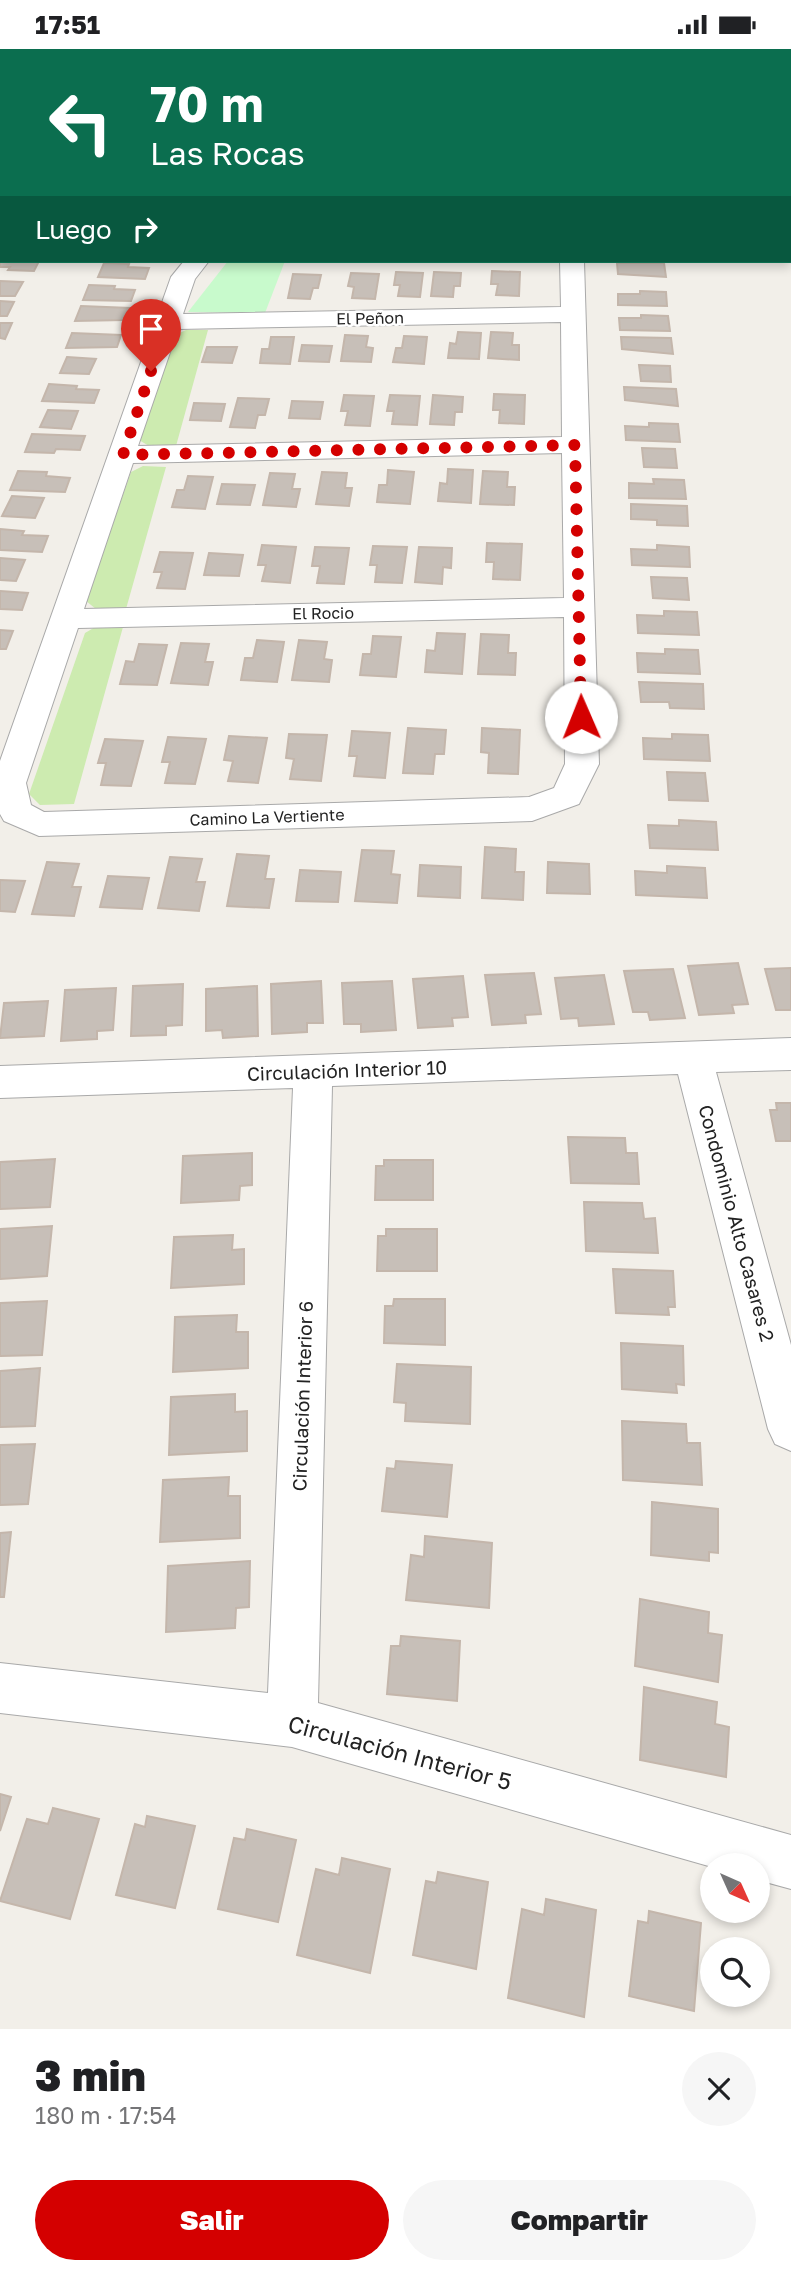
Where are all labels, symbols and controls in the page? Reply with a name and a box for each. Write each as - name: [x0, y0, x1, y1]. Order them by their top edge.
- text: 17:51: [35, 9, 100, 40]
- text: 70 m: [150, 74, 264, 133]
- icon: left: [35, 77, 126, 168]
- text: Las Rocas: [150, 134, 305, 172]
- icon: right: [126, 210, 164, 248]
- text: Luego: [35, 214, 112, 245]
- pin: [121, 299, 181, 371]
- street label: El Peñon: [336, 307, 404, 329]
- icon: arrive: [132, 310, 170, 348]
- street label: El Rocio: [292, 602, 354, 624]
- position arrow: [544, 680, 618, 754]
- street label: Camino La Vertiente: [189, 804, 345, 830]
- street label: Circulación Interior 10: [246, 1055, 448, 1085]
- street label: Condominio Alto Casares 2: [694, 1102, 780, 1344]
- street label: Circulación Interior 6: [287, 1300, 317, 1492]
- street label: Circulación Interior 5: [285, 1709, 515, 1795]
- north arrow: [700, 1853, 770, 1923]
- map controls: [700, 1853, 770, 2007]
- button: search: [700, 1937, 770, 2007]
- text: 3 min: [35, 2050, 146, 2100]
- button: close: [682, 2052, 756, 2126]
- text: 180 m · 17:54: [35, 2101, 177, 2129]
- button: Salir: [35, 2180, 389, 2260]
- button: Compartir: [403, 2180, 756, 2260]

